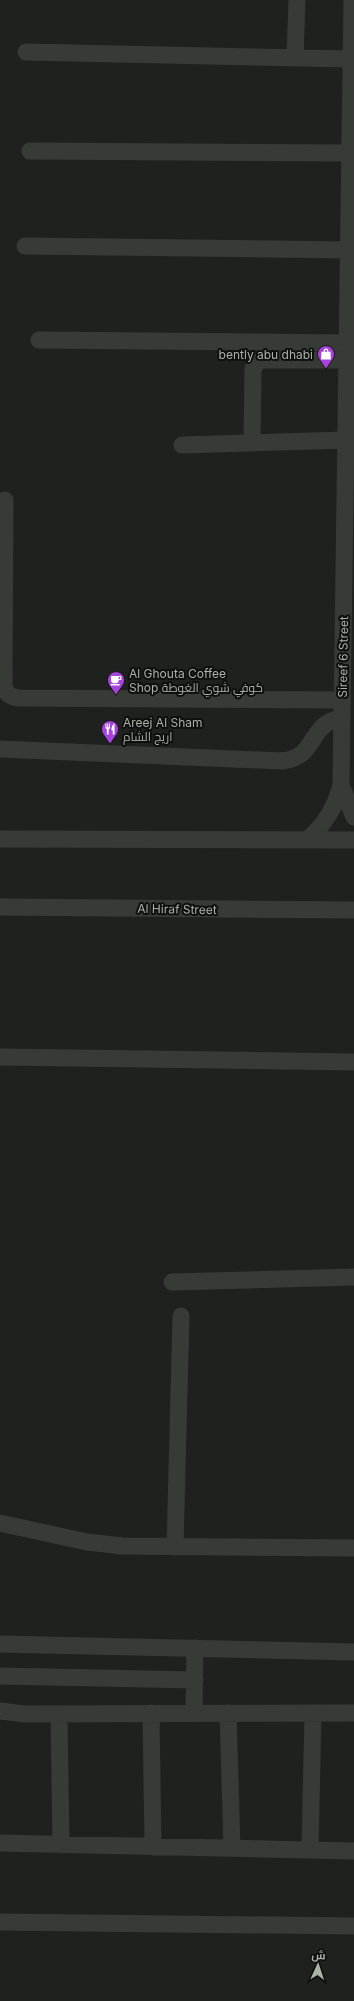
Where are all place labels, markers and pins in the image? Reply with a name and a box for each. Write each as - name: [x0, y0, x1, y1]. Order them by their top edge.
- shop icon: bently abu dhabi: [316, 344, 336, 369]
- place label: bently abu dhabi: [219, 347, 313, 362]
- place label: Al Ghouta Coffee Shop كوفي شوي الغوطة: [129, 666, 263, 698]
- cafe icon: Al Ghouta Coffee Shop كوفي شوي الغوطة: [106, 670, 126, 695]
- place label: Areej Al Sham اريج الشام: [123, 715, 202, 745]
- restaurant icon: Areej Al Sham اريج الشام: [100, 719, 120, 744]

